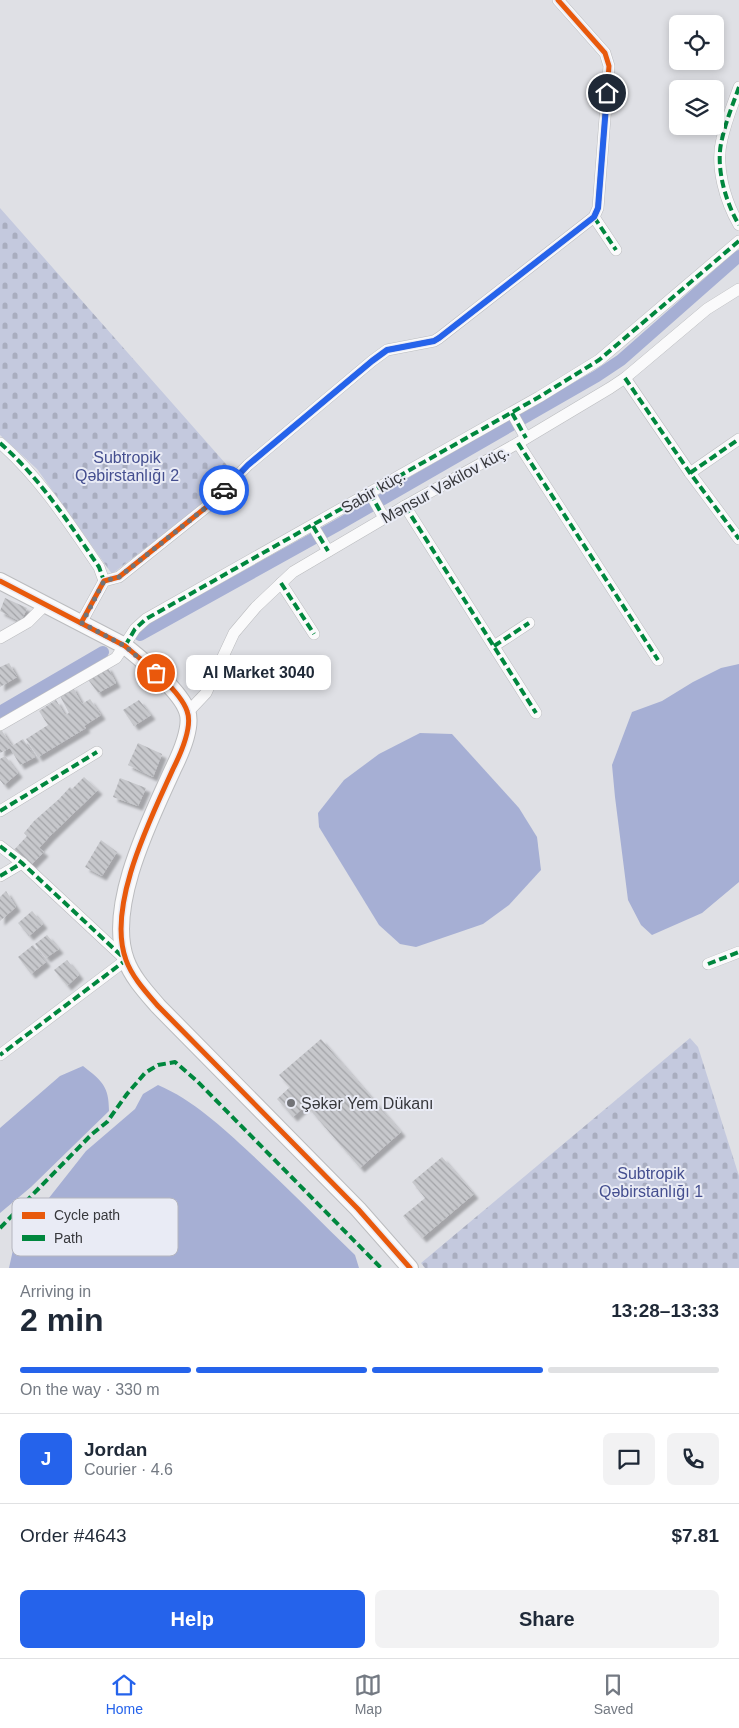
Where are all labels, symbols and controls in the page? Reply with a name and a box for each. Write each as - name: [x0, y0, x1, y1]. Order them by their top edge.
- map controls: [669, 15, 724, 135]
- button: locate: [669, 15, 724, 70]
- pin: [586, 72, 628, 114]
- icon: home: [593, 79, 621, 107]
- button: layers: [669, 80, 724, 135]
- street label: Mənsur Vəkilov küç.: [379, 442, 512, 527]
- park label: Subtropik Qəbirstanlığı 2: [75, 449, 179, 484]
- courier: [199, 465, 249, 515]
- street label: Sabir küç.: [338, 466, 408, 517]
- icon: car: [210, 476, 238, 504]
- pin: [135, 652, 177, 694]
- callout: Al Market 3040: [186, 656, 331, 690]
- icon: bag: [142, 659, 170, 687]
- text: Al Market 3040: [202, 664, 315, 681]
- place label: Şəkər Yem Dükanı: [301, 1095, 434, 1112]
- marker: Şəkər Yem Dükanı: [285, 1097, 297, 1109]
- park label: Subtropik Qəbirstanlığı 1: [599, 1165, 703, 1200]
- legend: [12, 1198, 178, 1256]
- text: Cycle path: [54, 1207, 120, 1223]
- text: Path: [54, 1230, 83, 1246]
- text: Arriving in: [20, 1283, 91, 1300]
- text: 13:28–13:33: [611, 1300, 719, 1321]
- text: 2 min: [20, 1302, 104, 1338]
- text: On the way · 330 m: [20, 1381, 160, 1398]
- button: chat: [603, 1433, 655, 1485]
- button: phone: [667, 1433, 719, 1485]
- text: Jordan: [84, 1439, 147, 1460]
- text: J: [41, 1448, 51, 1469]
- text: Courier · 4.6: [84, 1461, 173, 1478]
- text: Order #4643: [20, 1525, 127, 1546]
- text: $7.81: [671, 1525, 719, 1546]
- button: Help: [20, 1590, 365, 1648]
- button: Share: [375, 1590, 719, 1648]
- tab: Home: [106, 1671, 143, 1717]
- tab: Map: [354, 1671, 382, 1717]
- tab: Saved: [594, 1671, 633, 1717]

